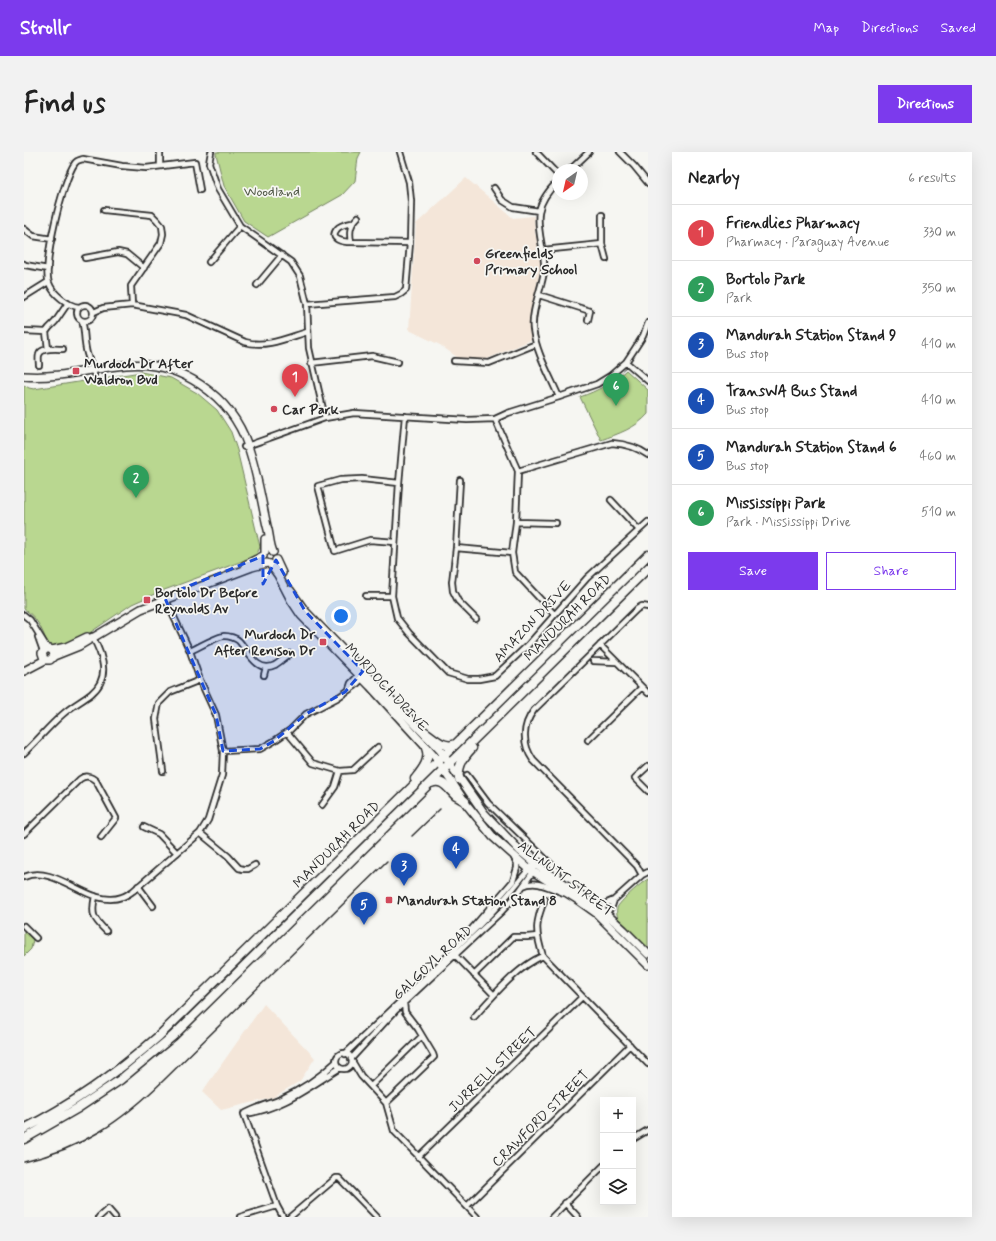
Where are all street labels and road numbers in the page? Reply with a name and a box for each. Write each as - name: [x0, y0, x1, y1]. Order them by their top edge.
- street label: MANDURAH ROAD: [520, 570, 615, 665]
- street label: AMAZON DRIVE: [490, 577, 575, 667]
- street label: MURDOCH DRIVE: [341, 640, 432, 736]
- street label: MANDURAH ROAD: [289, 797, 384, 892]
- street label: ALLNUTT STREET: [514, 837, 617, 921]
- street label: GALGOYL ROAD: [389, 921, 476, 1004]
- street label: JURRELL STREET: [445, 1023, 541, 1116]
- street label: CRAWFORD STREET: [488, 1066, 593, 1171]

